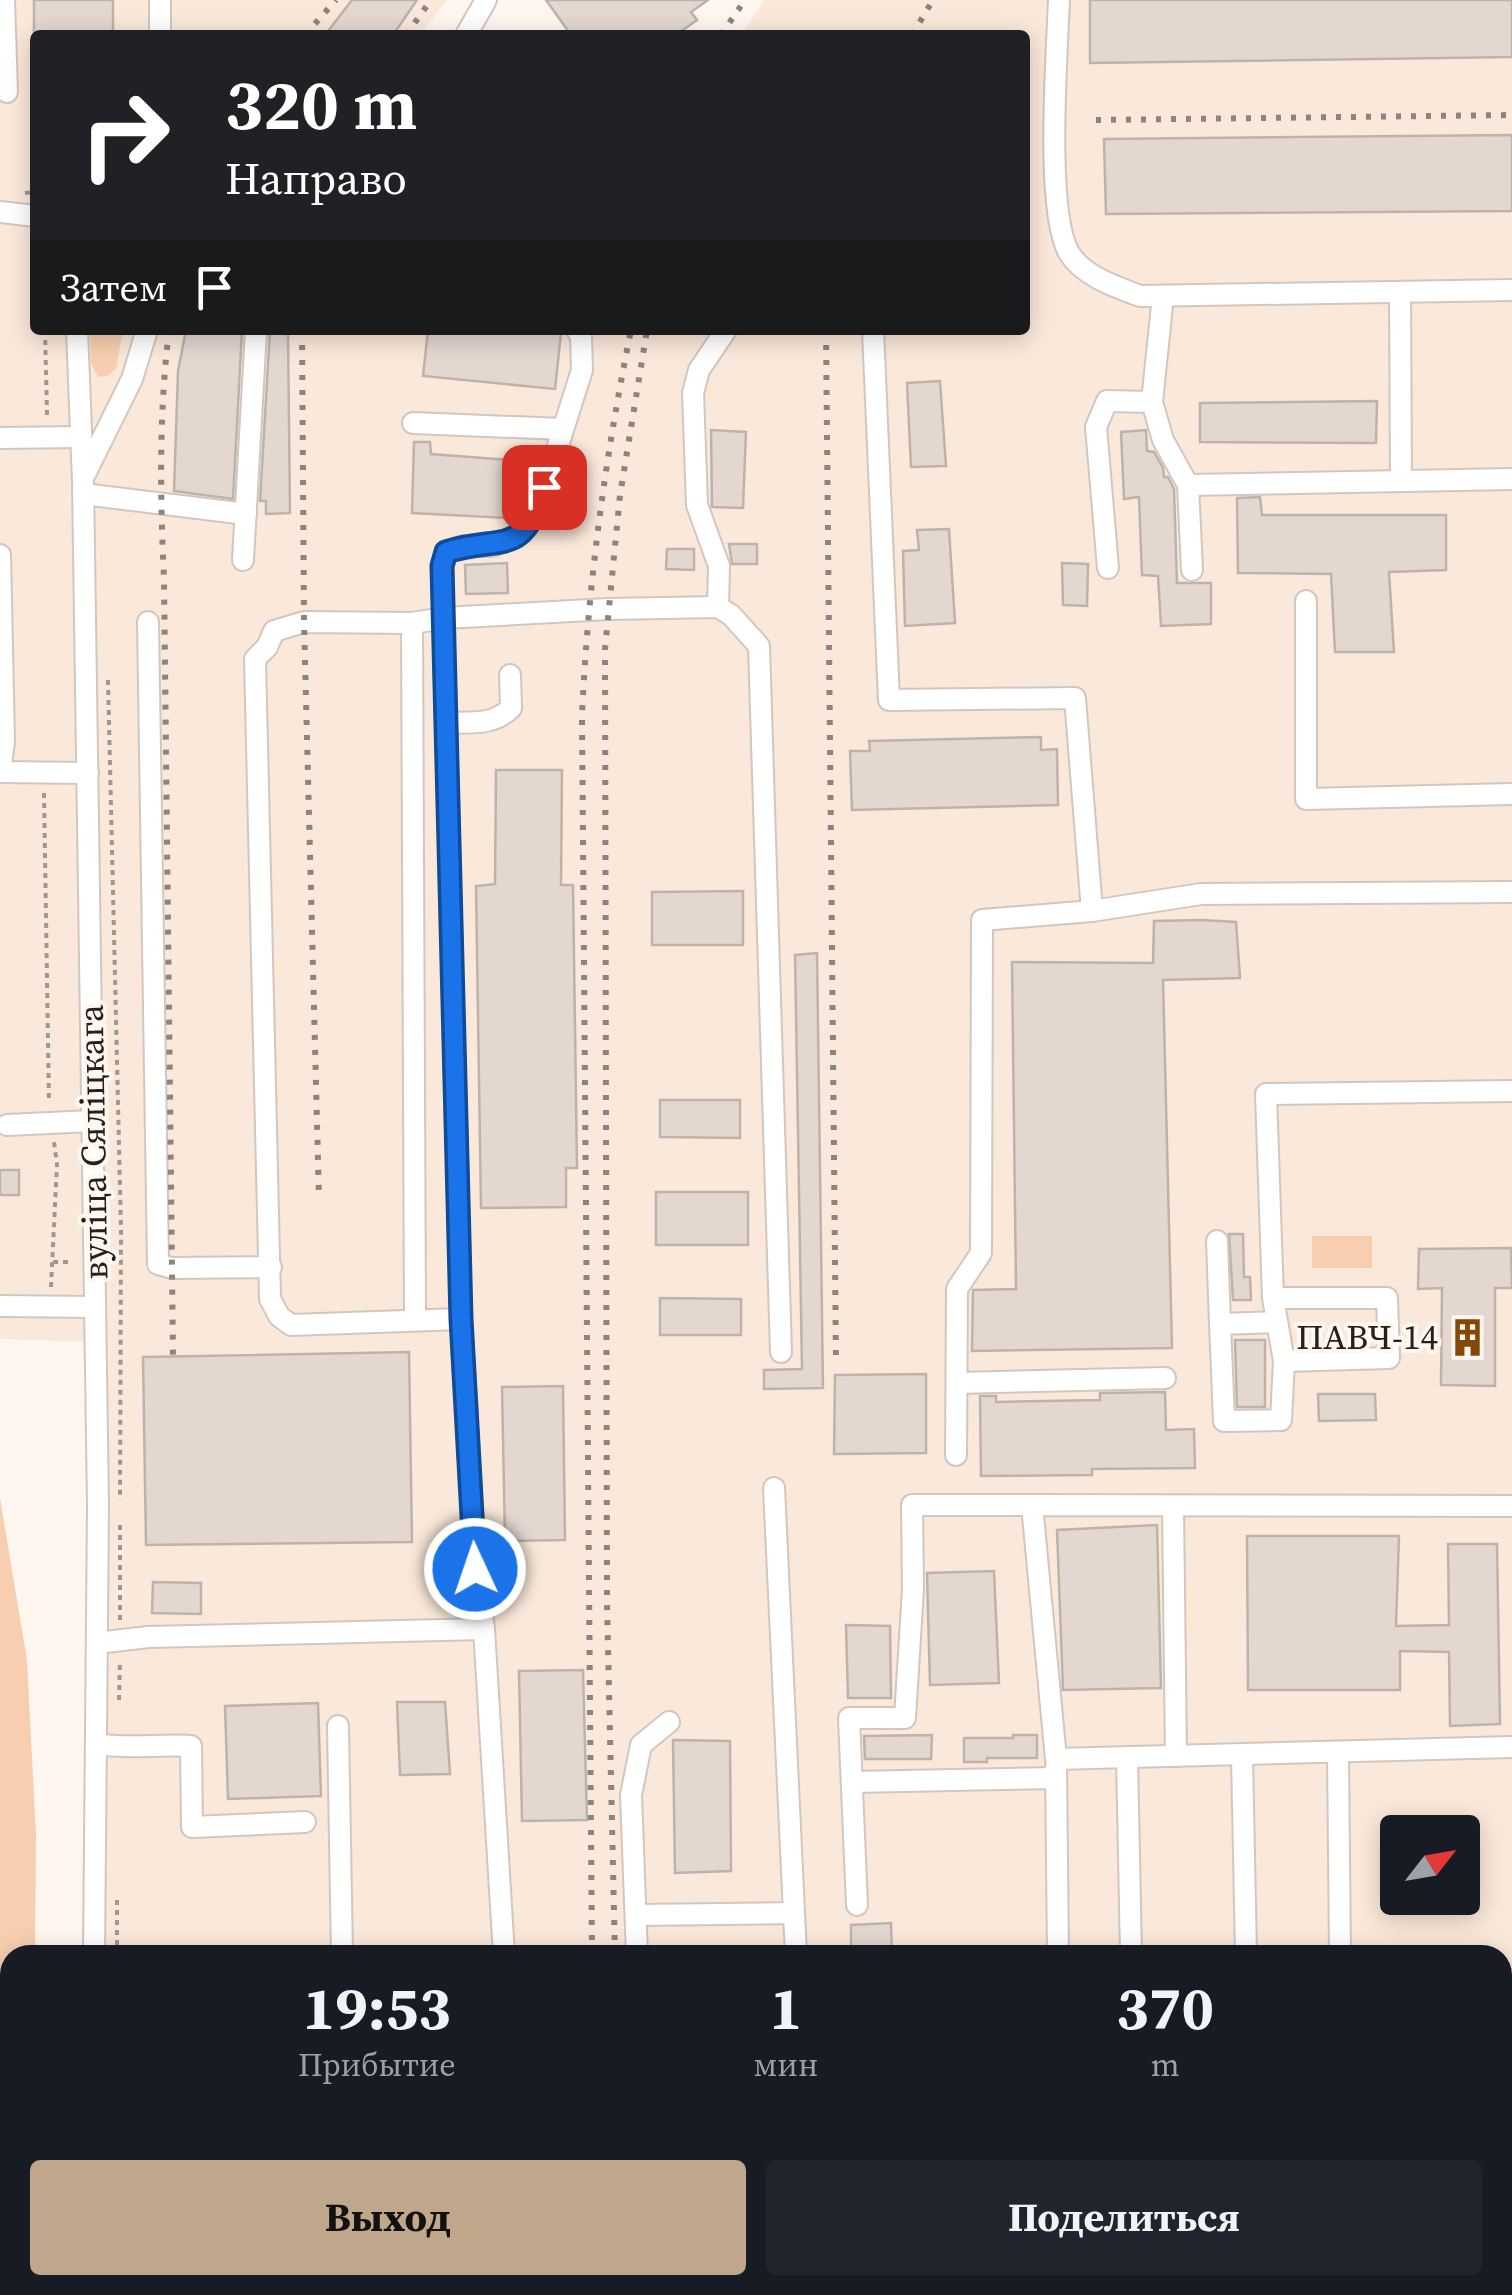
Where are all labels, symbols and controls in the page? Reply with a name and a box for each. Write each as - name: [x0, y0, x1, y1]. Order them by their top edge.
- text: 320 m: [225, 56, 417, 152]
- icon: right: [60, 70, 190, 200]
- text: Направо: [225, 147, 407, 209]
- icon: arrive: [187, 260, 242, 315]
- text: Затем: [60, 262, 167, 314]
- pin: [502, 445, 587, 530]
- icon: arrive: [517, 460, 572, 515]
- street label: вуліца Сяліцкага: [67, 1004, 119, 1280]
- place label: ПАВЧ-14: [1296, 1313, 1438, 1361]
- building icon: ПАВЧ-14: [1447, 1316, 1489, 1358]
- position arrow: [423, 1517, 527, 1621]
- north arrow: [1380, 1815, 1480, 1915]
- map controls: [1380, 1815, 1480, 1915]
- text: 19:53: [303, 1967, 451, 2049]
- text: 1: [770, 1967, 802, 2049]
- text: 370: [1116, 1967, 1214, 2049]
- text: Прибытие: [298, 2043, 456, 2087]
- text: мин: [754, 2043, 818, 2087]
- text: m: [1151, 2043, 1180, 2087]
- button: Выход: [30, 2160, 746, 2275]
- button: Поделиться: [766, 2160, 1482, 2275]

